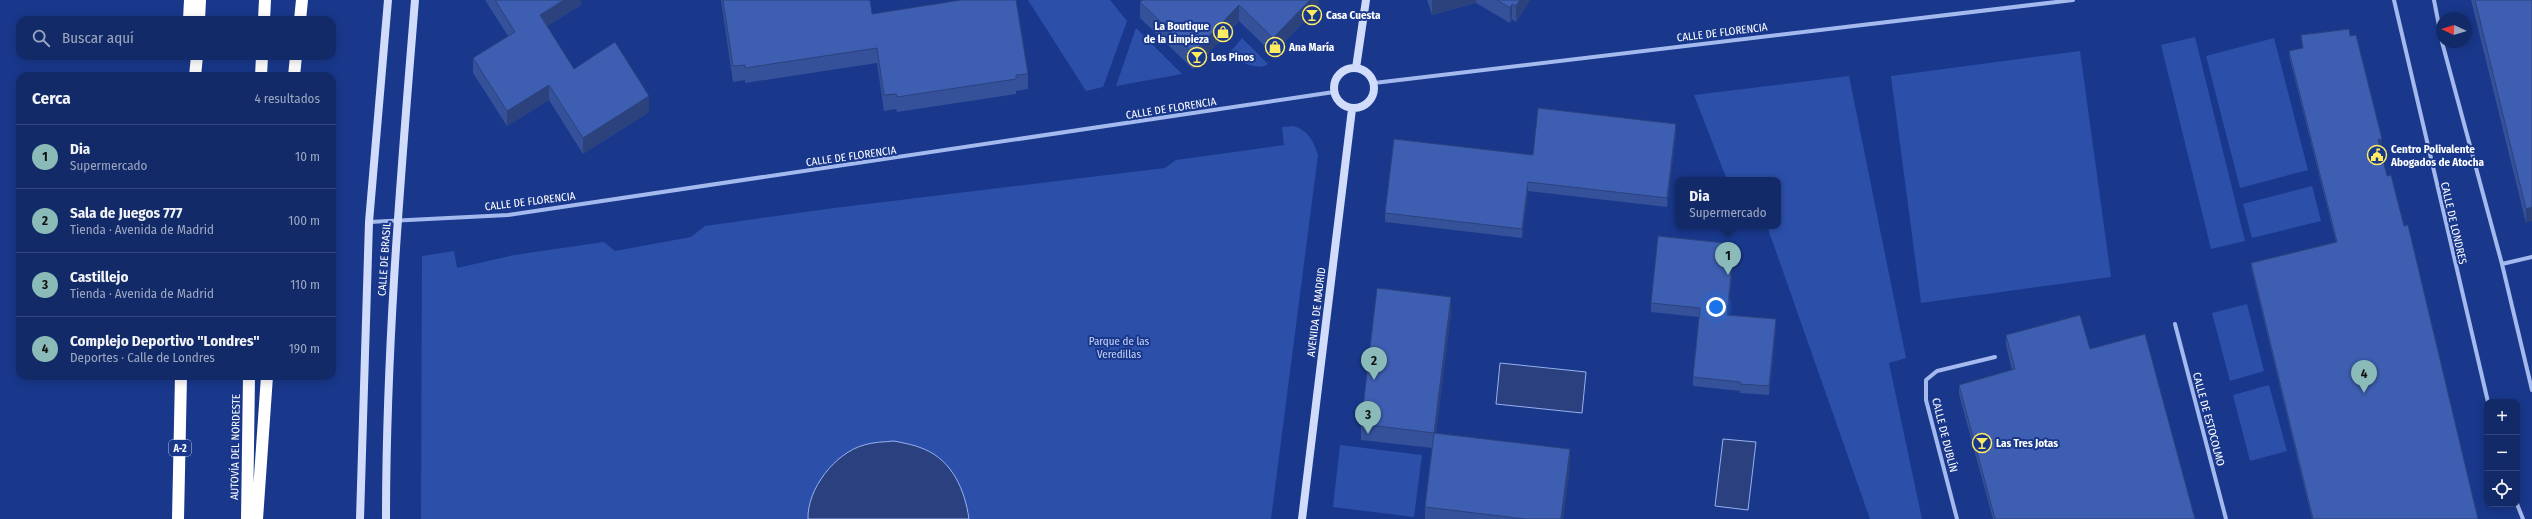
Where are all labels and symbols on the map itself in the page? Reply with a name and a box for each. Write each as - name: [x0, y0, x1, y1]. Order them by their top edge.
- bar icon: Casa Cuesta: [1301, 4, 1323, 26]
- place label: Casa Cuesta: [1326, 9, 1381, 22]
- north arrow: [2436, 12, 2472, 48]
- place label: La Boutique de la Limpieza: [1144, 20, 1210, 46]
- street label: CALLE DE FLORENCIA: [1676, 20, 1768, 45]
- shop icon: La Boutique de la Limpieza: [1212, 21, 1234, 43]
- shop icon: Ana María: [1264, 36, 1286, 58]
- place label: Ana María: [1288, 41, 1335, 54]
- bar icon: Los Pinos: [1186, 46, 1208, 68]
- place label: Los Pinos: [1211, 51, 1254, 64]
- street label: CALLE DE FLORENCIA: [1125, 95, 1217, 122]
- place label: Centro Polivalente Abogados de Atocha: [2390, 143, 2484, 169]
- street label: CALLE DE FLORENCIA: [805, 144, 897, 169]
- public building icon: Centro Polivalente Abogados de Atocha: [2366, 144, 2388, 166]
- street label: CALLE DE LONDRES: [2438, 181, 2469, 266]
- street label: CALLE DE FLORENCIA: [484, 189, 576, 214]
- street label: CALLE DE BRASIL: [375, 222, 394, 296]
- pin: 1: [1715, 242, 1741, 275]
- street label: AVENIDA DE MADRID: [1305, 267, 1328, 358]
- your location: [1706, 297, 1726, 317]
- park label: Parque de las Veredillas: [1089, 335, 1150, 361]
- pin: 2: [1361, 347, 1387, 380]
- pin: 4: [2351, 360, 2377, 393]
- street label: CALLE DE ESTOCOLMO: [2190, 371, 2227, 468]
- street label: AUTOVÍA DEL NORDESTE: [227, 394, 243, 500]
- street label: CALLE DE DUBLÍN: [1929, 396, 1961, 474]
- pin: 3: [1355, 401, 1381, 434]
- bar icon: Las Tres Jotas: [1971, 432, 1993, 454]
- place label: Las Tres Jotas: [1996, 437, 2058, 450]
- road number: A-2: [169, 440, 191, 456]

